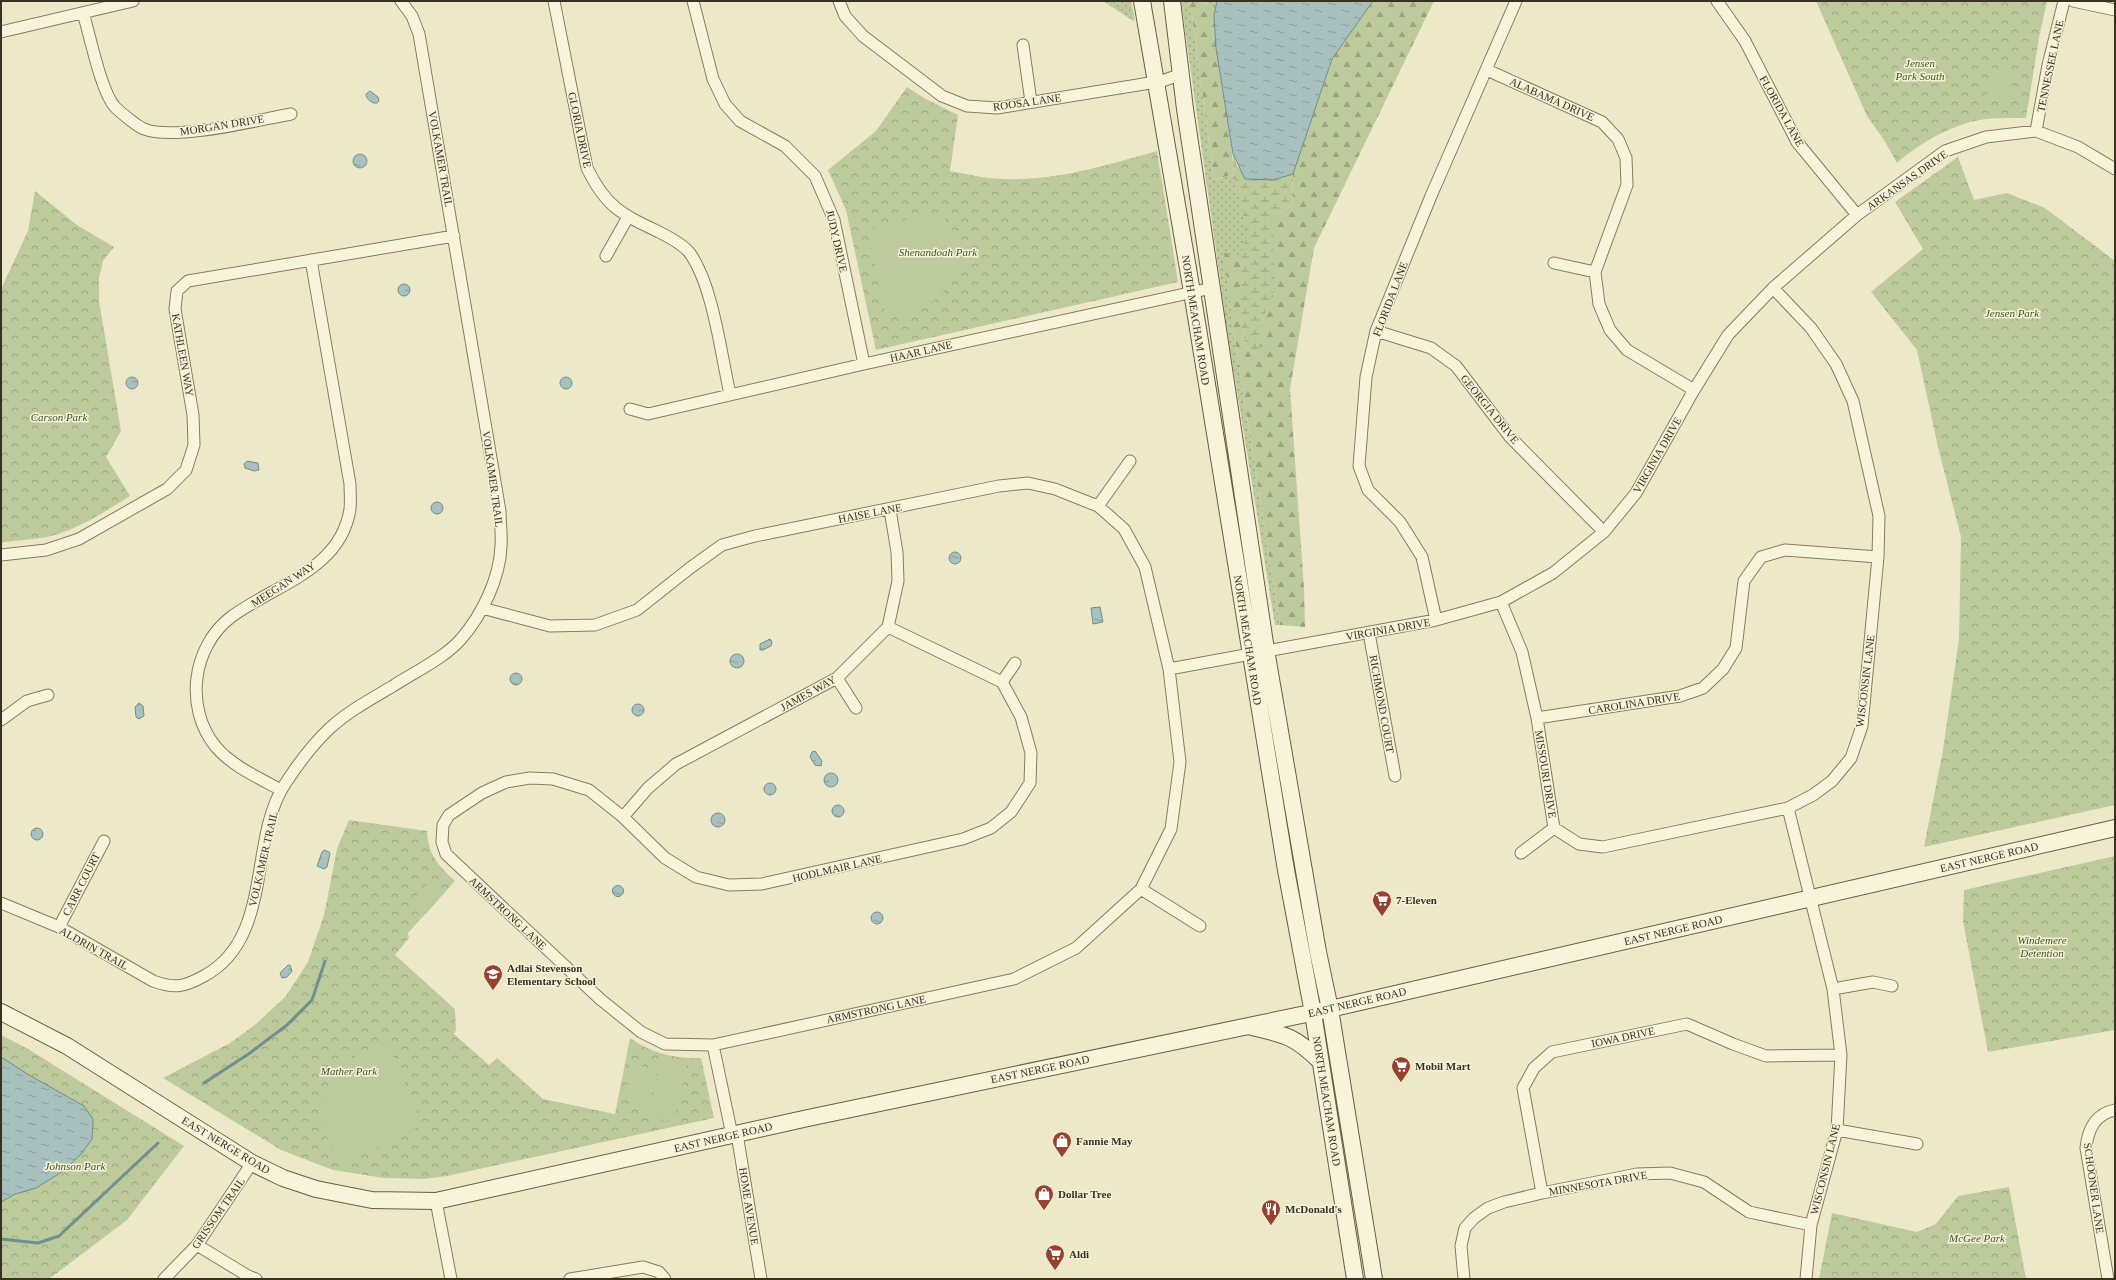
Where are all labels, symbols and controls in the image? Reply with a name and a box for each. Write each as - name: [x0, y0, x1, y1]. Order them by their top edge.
- street label: TENNESSEE LANE: [2034, 19, 2066, 113]
- park label: Jensen Park South: [1894, 57, 1945, 82]
- street label: FLORIDA LANE: [1758, 73, 1807, 149]
- street label: ALABAMA DRIVE: [1508, 75, 1596, 123]
- street label: GLORIA DRIVE: [566, 91, 594, 169]
- street label: ROOSA LANE: [992, 91, 1062, 113]
- street label: VOLKAMER TRAIL: [427, 110, 455, 208]
- street label: MORGAN DRIVE: [179, 112, 265, 138]
- street label: ARKANSAS DRIVE: [1864, 147, 1950, 212]
- street label: JUDY DRIVE: [824, 208, 850, 274]
- park label: Shenandoah Park: [899, 246, 978, 258]
- street label: NORTH MEACHAM ROAD: [1180, 254, 1212, 386]
- street label: FLORIDA LANE: [1370, 260, 1410, 338]
- park label: Jensen Park: [1985, 307, 2040, 319]
- street label: KATHLEEN WAY: [170, 313, 196, 397]
- street label: HAAR LANE: [889, 338, 953, 364]
- street label: GEORGIA DRIVE: [1459, 372, 1522, 446]
- park label: Carson Park: [31, 411, 88, 423]
- street label: VIRGINIA DRIVE: [1630, 415, 1684, 495]
- street label: VOLKAMER TRAIL: [480, 430, 506, 528]
- street label: HAISE LANE: [837, 501, 903, 525]
- street label: MEEGAN WAY: [249, 559, 317, 609]
- street label: NORTH MEACHAM ROAD: [1232, 574, 1264, 706]
- street label: VIRGINIA DRIVE: [1345, 616, 1432, 642]
- street label: WISCONSIN LANE: [1853, 634, 1877, 728]
- street label: RICHMOND COURT: [1367, 654, 1397, 754]
- street label: JAMES WAY: [778, 673, 838, 713]
- street label: CAROLINA DRIVE: [1587, 690, 1681, 716]
- street label: MISSOURI DRIVE: [1533, 729, 1559, 819]
- street label: VOLKAMER TRAIL: [246, 810, 280, 908]
- street label: EAST NERGE ROAD: [1939, 840, 2039, 874]
- street label: CARR COURT: [60, 850, 102, 918]
- street label: HODLMAIR LANE: [791, 852, 883, 884]
- street label: ARMSTRONG LANE: [467, 874, 549, 952]
- supermarket icon: 7-Eleven: [1371, 889, 1393, 917]
- place label: 7-Eleven: [1396, 894, 1437, 906]
- street label: EAST NERGE ROAD: [1623, 913, 1723, 947]
- street label: ALDRIN TRAIL: [58, 924, 131, 972]
- park label: Windemere Detention: [2017, 934, 2067, 959]
- place label: Adlai Stevenson Elementary School: [507, 962, 596, 987]
- school or university icon: Adlai Stevenson Elementary School: [482, 963, 504, 991]
- street label: EAST NERGE ROAD: [1307, 985, 1407, 1019]
- street label: ARMSTRONG LANE: [825, 993, 927, 1025]
- street label: IOWA DRIVE: [1590, 1024, 1656, 1050]
- street label: NORTH MEACHAM ROAD: [1311, 1035, 1343, 1167]
- street label: EAST NERGE ROAD: [990, 1053, 1091, 1085]
- supermarket icon: Mobil Mart: [1390, 1055, 1412, 1083]
- place label: Mobil Mart: [1415, 1060, 1471, 1072]
- park label: Mather Park: [320, 1065, 378, 1077]
- street label: EAST NERGE ROAD: [180, 1114, 272, 1176]
- street label: EAST NERGE ROAD: [673, 1120, 773, 1154]
- street label: WISCONSIN LANE: [1808, 1122, 1842, 1216]
- shop icon: Fannie May: [1051, 1130, 1073, 1158]
- place label: Fannie May: [1076, 1135, 1133, 1147]
- street label: SCHOONER LANE: [2082, 1142, 2106, 1234]
- park label: Johnson Park: [45, 1160, 107, 1172]
- street label: HOME AVENUE: [737, 1166, 761, 1246]
- street label: MINNESOTA DRIVE: [1548, 1168, 1648, 1198]
- street label: GRISSOM TRAIL: [189, 1175, 247, 1251]
- shop icon: Dollar Tree: [1033, 1183, 1055, 1211]
- place label: Dollar Tree: [1058, 1188, 1111, 1200]
- restaurant icon: McDonald's: [1260, 1198, 1282, 1226]
- place label: McDonald's: [1285, 1203, 1343, 1215]
- park label: McGee Park: [1948, 1232, 2006, 1244]
- supermarket icon: Aldi: [1044, 1243, 1066, 1271]
- place label: Aldi: [1069, 1248, 1089, 1260]

